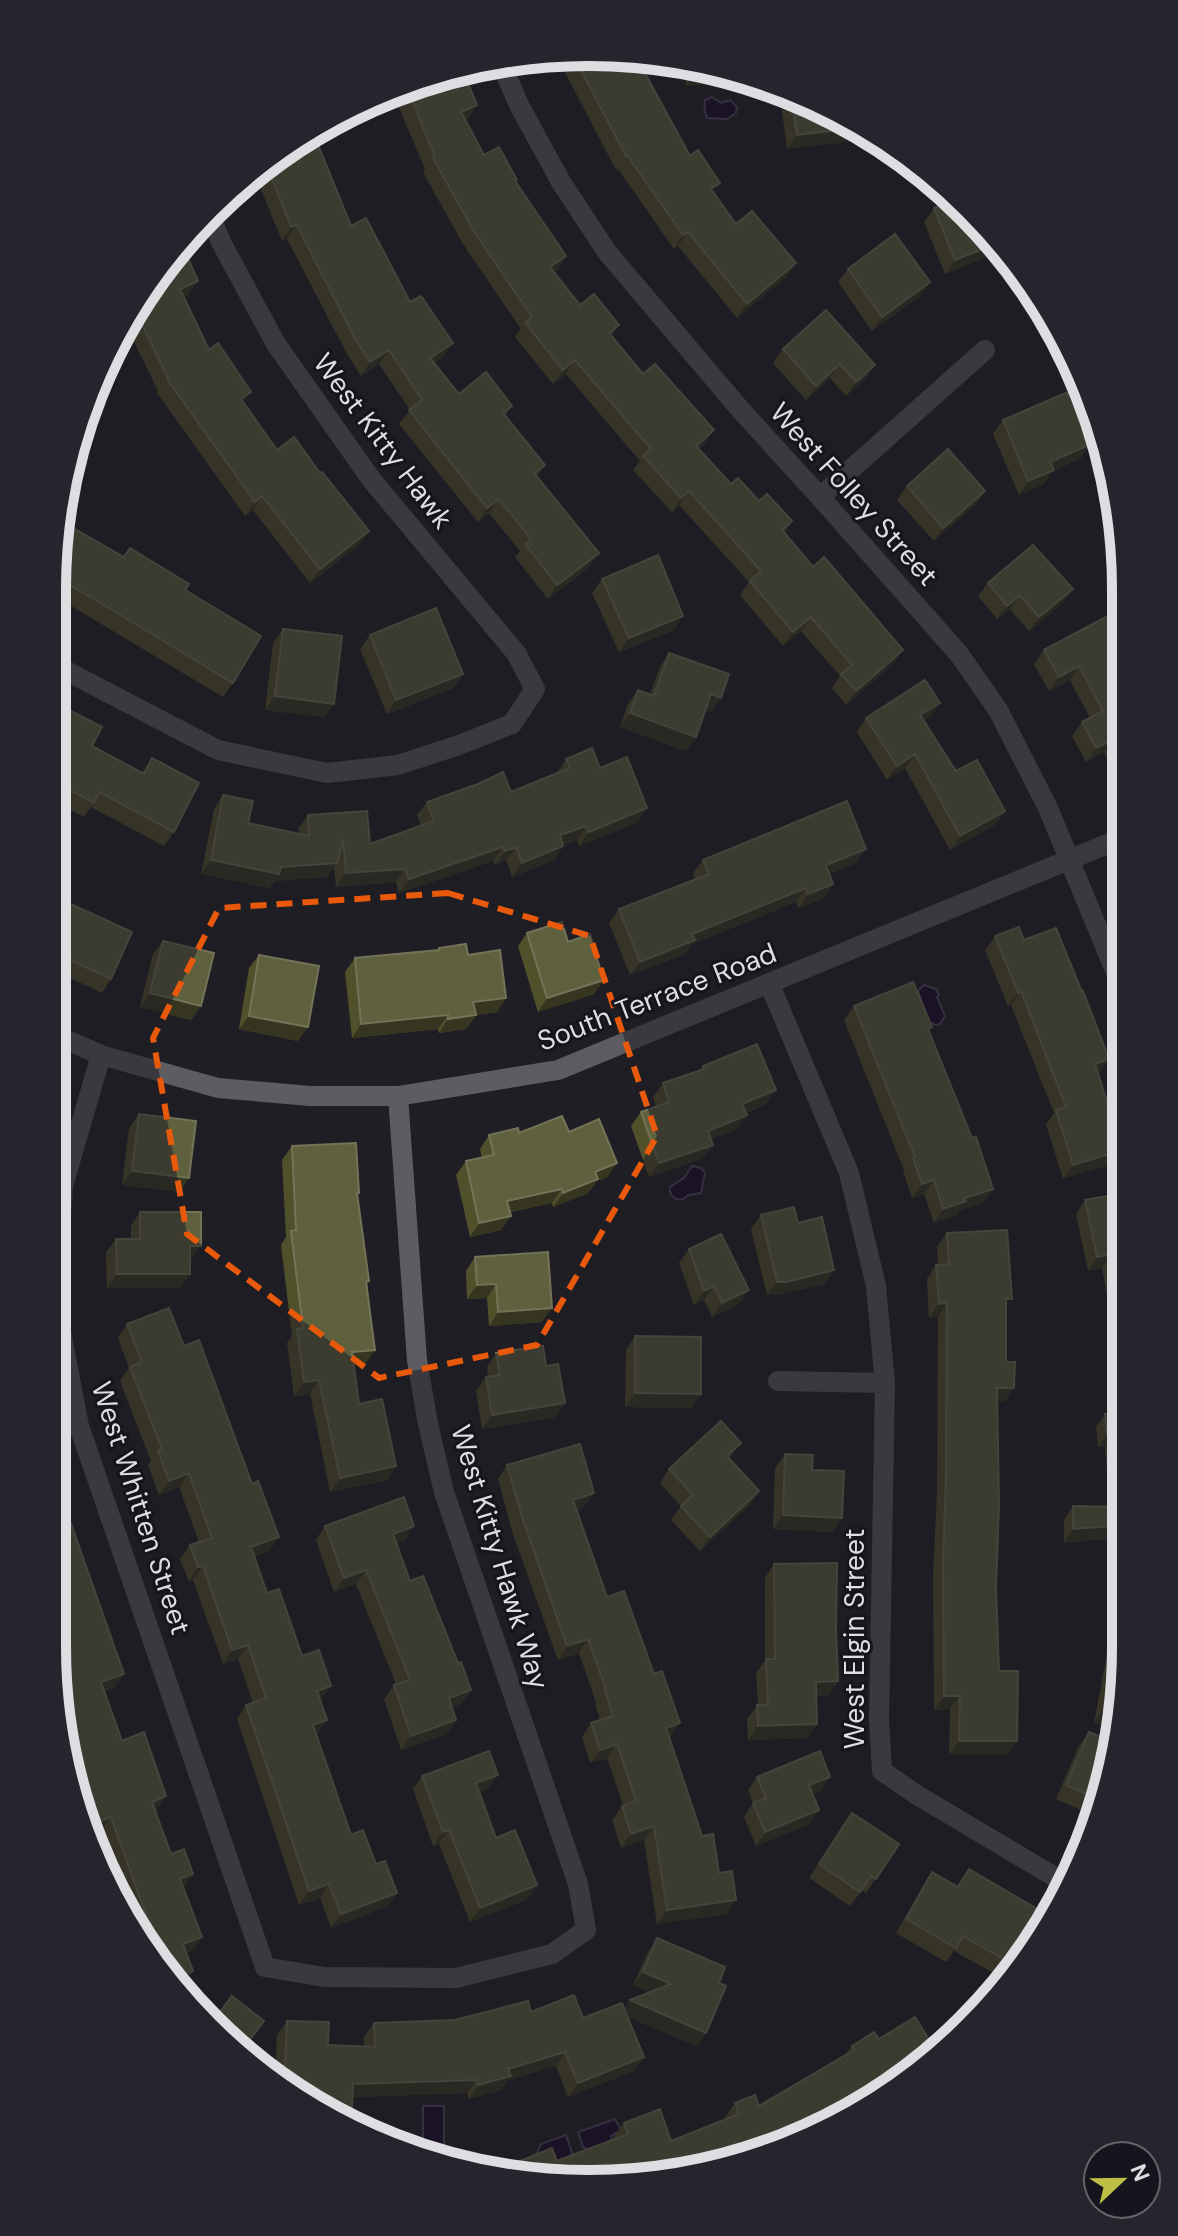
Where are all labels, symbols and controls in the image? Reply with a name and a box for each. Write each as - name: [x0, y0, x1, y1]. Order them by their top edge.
- street label: West Kitty Hawk: [305, 346, 461, 536]
- street label: West Folley Street: [762, 394, 946, 594]
- street label: South Terrace Road: [532, 934, 782, 1060]
- street label: West Whitten Street: [83, 1377, 199, 1639]
- street label: West Kitty Hawk Way: [442, 1420, 558, 1694]
- street label: West Elgin Street: [836, 1529, 873, 1749]
- north arrow: [1082, 2140, 1162, 2220]
- text: N: [1124, 2160, 1157, 2186]

